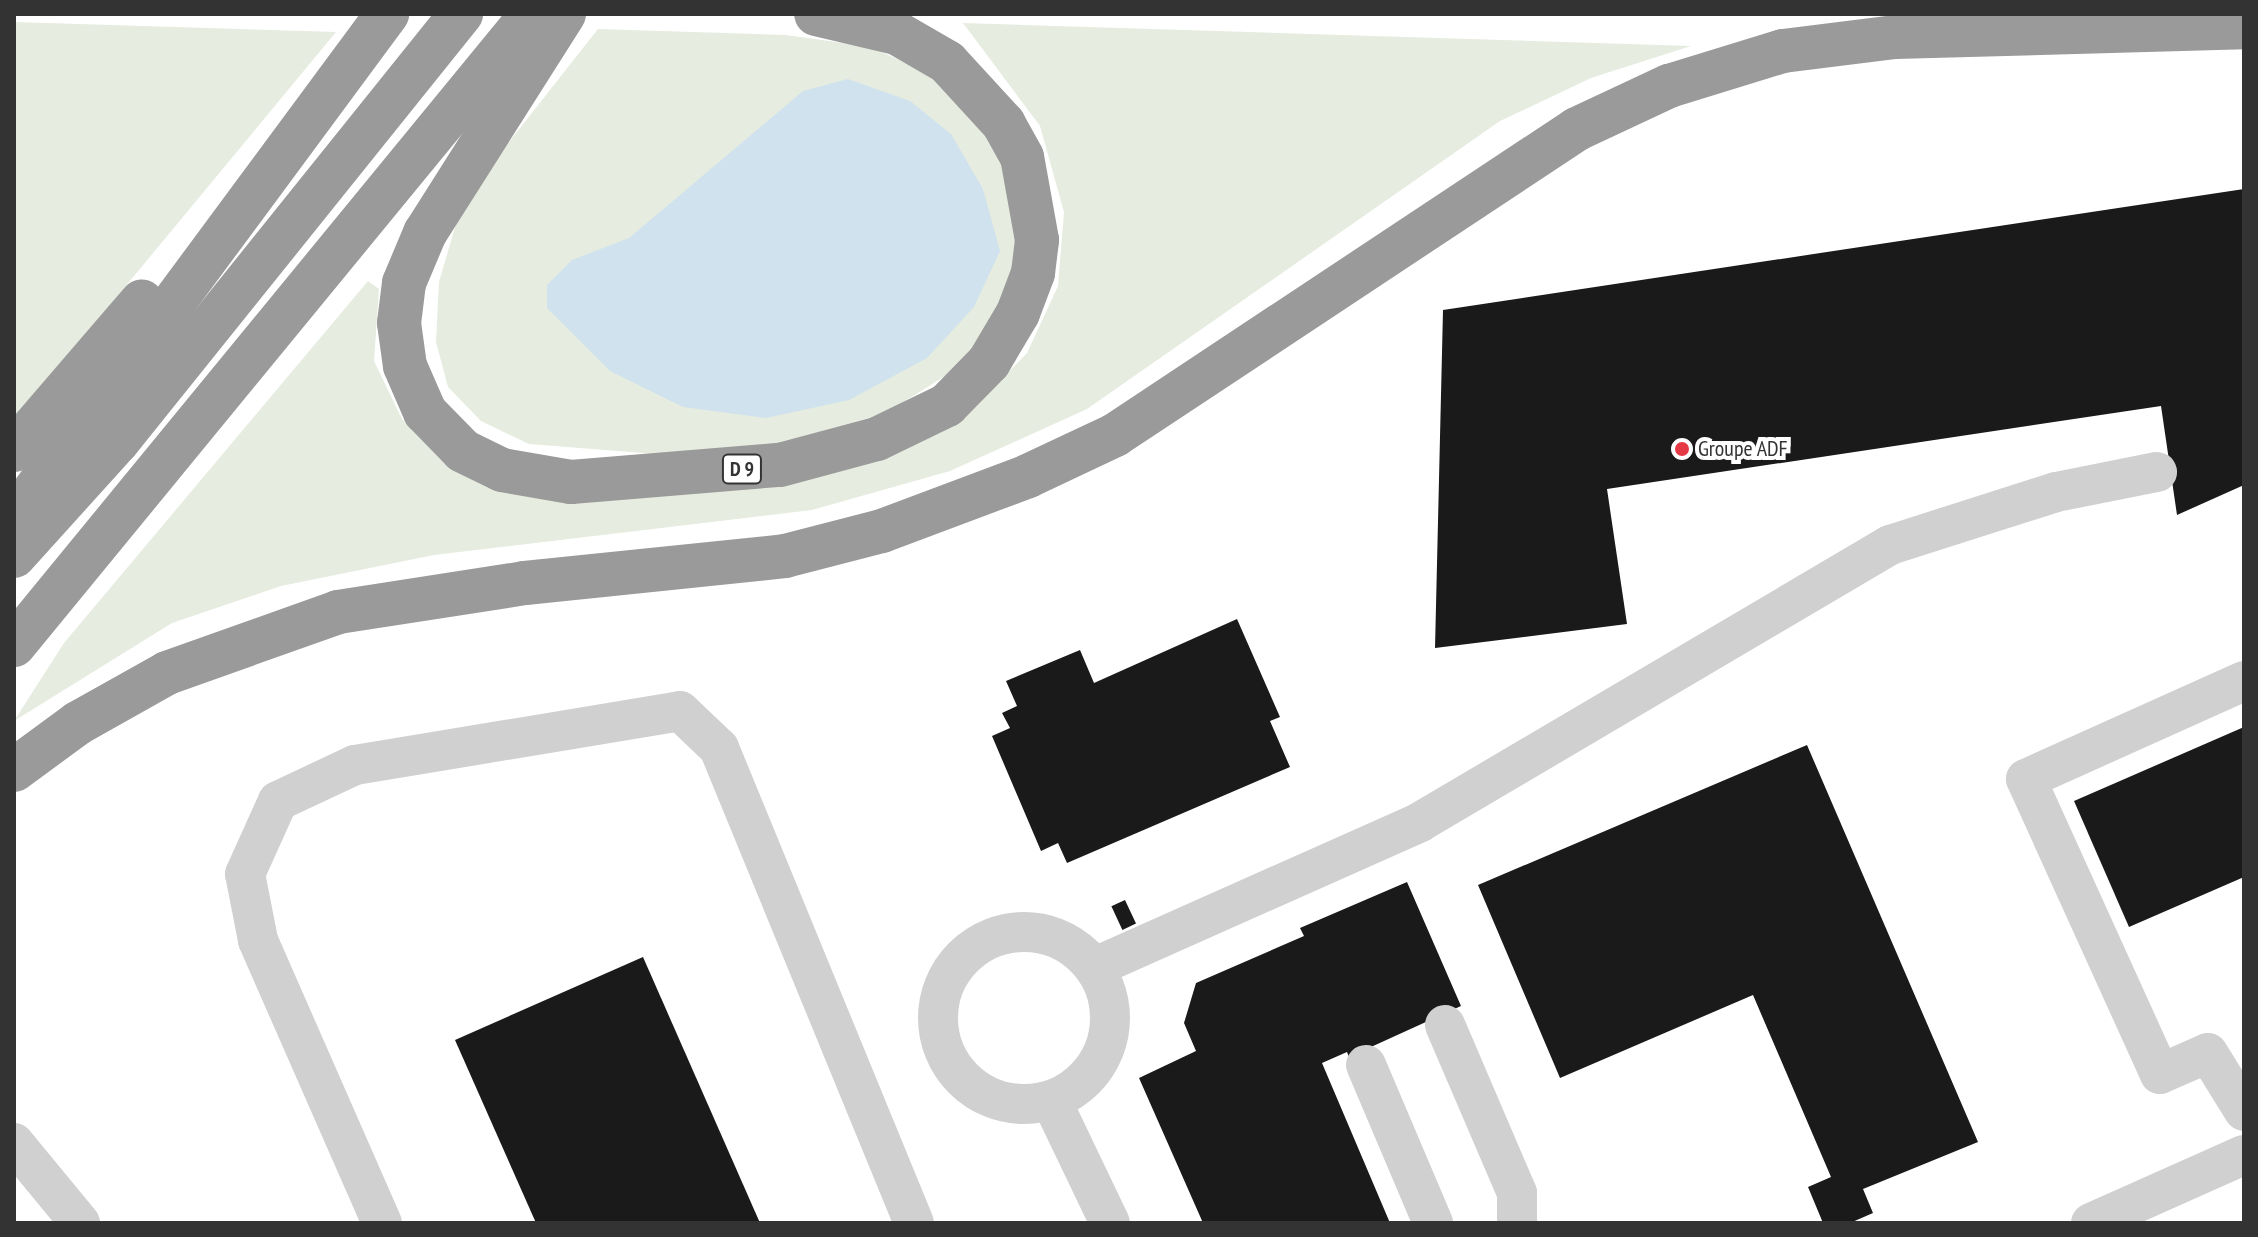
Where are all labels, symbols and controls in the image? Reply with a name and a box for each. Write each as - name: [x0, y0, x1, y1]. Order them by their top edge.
- place label: Groupe ADF: [1698, 436, 1788, 462]
- marker: Groupe ADF: [1673, 440, 1691, 458]
- road number: D 9: [720, 453, 764, 485]

